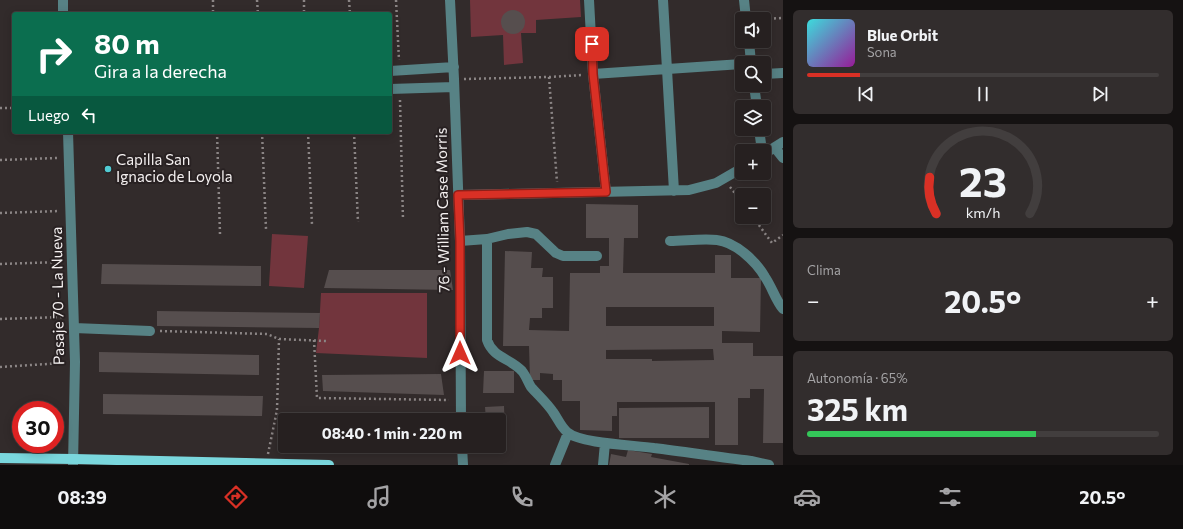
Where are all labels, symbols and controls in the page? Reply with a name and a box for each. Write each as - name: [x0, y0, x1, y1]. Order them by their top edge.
- map controls: [735, 12, 771, 224]
- button: sound: [735, 12, 771, 48]
- text: 80 m: [94, 26, 160, 60]
- text: Blue Orbit: [867, 26, 938, 44]
- pin: [575, 27, 609, 61]
- icon: right: [28, 28, 80, 80]
- icon: arrive: [581, 33, 603, 55]
- text: Sona: [867, 44, 897, 60]
- button: search: [735, 56, 771, 92]
- text: Gira a la derecha: [94, 60, 227, 82]
- icon: previous: [855, 83, 877, 105]
- icon: pause: [972, 83, 994, 105]
- icon: next: [1089, 83, 1111, 105]
- button: layers: [735, 100, 771, 136]
- icon: left: [78, 104, 100, 126]
- text: Luego: [28, 106, 70, 124]
- street label: 76 - William Case Morris: [432, 127, 452, 293]
- button: +: [735, 144, 771, 180]
- place label: Capilla San Ignacio de Loyola: [116, 150, 233, 185]
- text: 23: [959, 154, 1007, 205]
- marker: Capilla San Ignacio de Loyola: [103, 164, 113, 174]
- button: −: [735, 188, 771, 224]
- text: km/h: [966, 202, 1000, 220]
- street label: Pasaje 70 - La Nueva: [47, 227, 67, 365]
- text: Clima: [807, 262, 841, 278]
- text: 20.5°: [944, 282, 1021, 319]
- text: −: [807, 287, 820, 314]
- text: +: [1146, 287, 1159, 314]
- position arrow: [439, 332, 481, 374]
- text: Autonomía · 65%: [807, 370, 908, 386]
- text: 325 km: [807, 390, 908, 427]
- speed limit sign: 30: [12, 401, 64, 453]
- text: 08:40 · 1 min · 220 m: [322, 424, 462, 442]
- icon: directions: [222, 483, 250, 511]
- icon: music: [365, 483, 393, 511]
- icon: phone: [508, 483, 536, 511]
- icon: climate: [651, 483, 679, 511]
- icon: car: [793, 483, 821, 511]
- icon: filters: [936, 483, 964, 511]
- text: 08:39: [57, 486, 107, 508]
- text: 20.5°: [1079, 486, 1125, 508]

